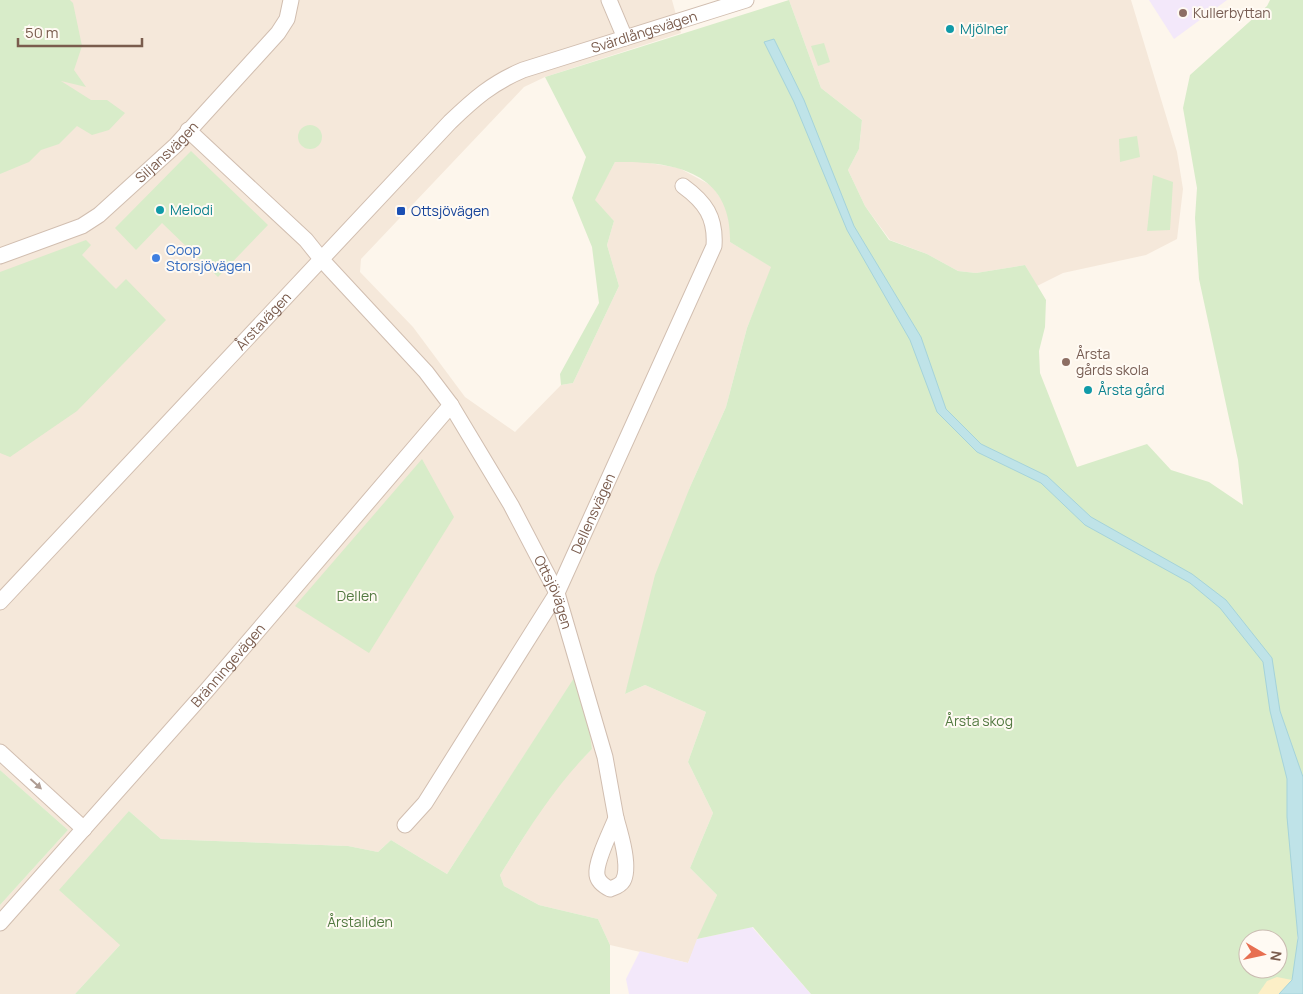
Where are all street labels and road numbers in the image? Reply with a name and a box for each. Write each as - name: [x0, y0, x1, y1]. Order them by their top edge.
- street label: Svärdlångsvägen: [588, 6, 699, 57]
- street label: Siljansvägen: [131, 117, 202, 187]
- street label: Årstavägen: [231, 288, 295, 354]
- street label: Dellensvägen: [566, 470, 619, 557]
- street label: Ottsjövägen: [530, 552, 577, 631]
- street label: Bränningevägen: [186, 619, 269, 711]

